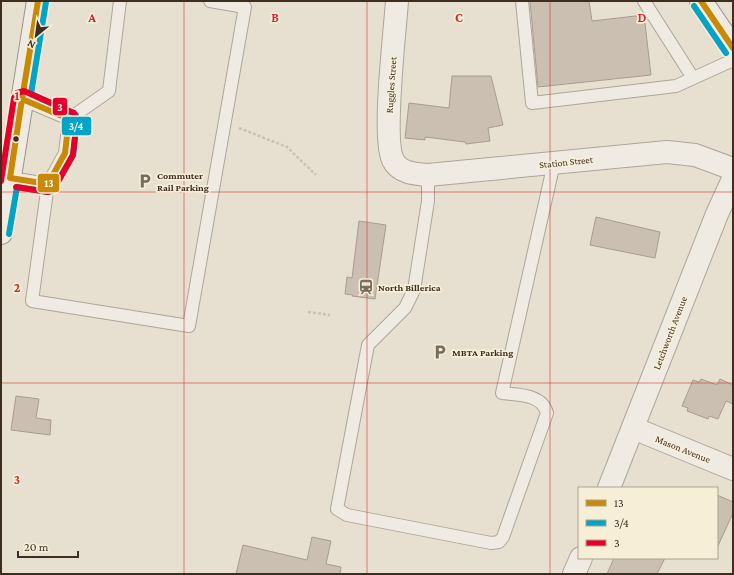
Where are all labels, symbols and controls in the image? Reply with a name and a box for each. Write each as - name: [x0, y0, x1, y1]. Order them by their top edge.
- text: A: [87, 10, 96, 25]
- text: B: [271, 10, 279, 25]
- text: C: [455, 10, 463, 25]
- text: D: [638, 10, 647, 25]
- north arrow: [16, 16, 56, 56]
- text: N: [25, 37, 37, 52]
- street label: Ruggles Street: [384, 56, 399, 114]
- text: 1: [15, 88, 20, 103]
- line badge: 3: [52, 97, 68, 116]
- text: 3: [57, 101, 63, 113]
- line badge: 3/4: [61, 116, 92, 136]
- text: 3/4: [69, 120, 83, 132]
- unlabelled marker: [11, 134, 21, 144]
- street label: Station Street: [539, 154, 594, 170]
- place label: Commuter Rail Parking: [157, 170, 209, 193]
- parking icon: Commuter Rail Parking: [136, 172, 154, 190]
- line badge: 13: [37, 173, 60, 193]
- text: 13: [44, 177, 54, 189]
- station icon: North Billerica: [357, 278, 375, 296]
- text: 2: [14, 280, 21, 295]
- place label: North Billerica: [378, 282, 441, 293]
- street label: Letchworth Avenue: [651, 294, 689, 371]
- parking icon: MBTA Parking: [431, 343, 449, 361]
- place label: MBTA Parking: [452, 347, 513, 358]
- street label: Mason Avenue: [654, 433, 713, 465]
- text: 3: [14, 472, 20, 487]
- legend: [578, 487, 718, 559]
- text: 13: [614, 496, 624, 510]
- text: 3/4: [614, 516, 629, 530]
- scale bar: [18, 533, 78, 559]
- text: 3: [614, 536, 620, 550]
- text: 20 m: [24, 540, 49, 554]

